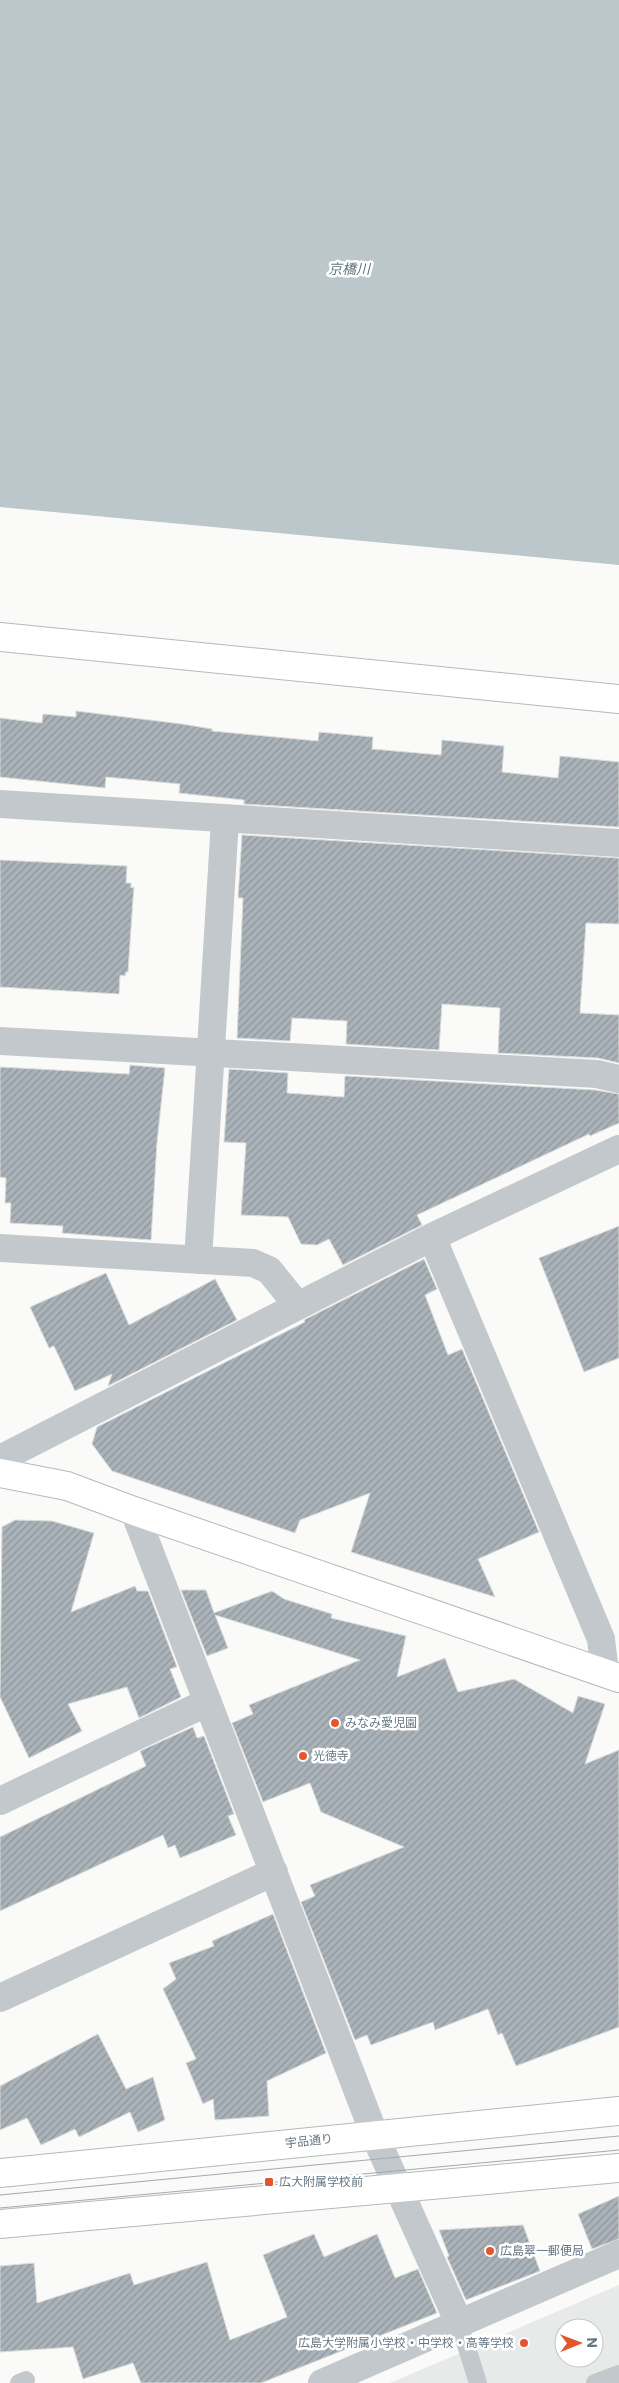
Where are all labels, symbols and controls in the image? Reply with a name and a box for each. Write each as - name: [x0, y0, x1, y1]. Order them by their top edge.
- water label: 京橋川: [328, 260, 372, 277]
- place label: みなみ愛児園: [345, 1715, 417, 1729]
- marker: みなみ愛児園: [329, 1717, 341, 1729]
- place label: 光徳寺: [313, 1748, 349, 1762]
- marker: 光徳寺: [297, 1750, 309, 1762]
- street label: 宇品通り: [284, 2131, 334, 2149]
- place label: 広大附属学校前: [279, 2174, 363, 2188]
- marker: 広大附属学校前: [263, 2176, 275, 2188]
- place label: 広島翠一郵便局: [500, 2243, 584, 2257]
- marker: 広島翠一郵便局: [484, 2245, 496, 2257]
- north arrow: [554, 2318, 604, 2368]
- place label: 広島大学附属小学校・中学校・高等学校: [298, 2335, 514, 2349]
- marker: 広島大学附属小学校・中学校・高等学校: [518, 2337, 530, 2349]
- text: N: [584, 2337, 601, 2348]

